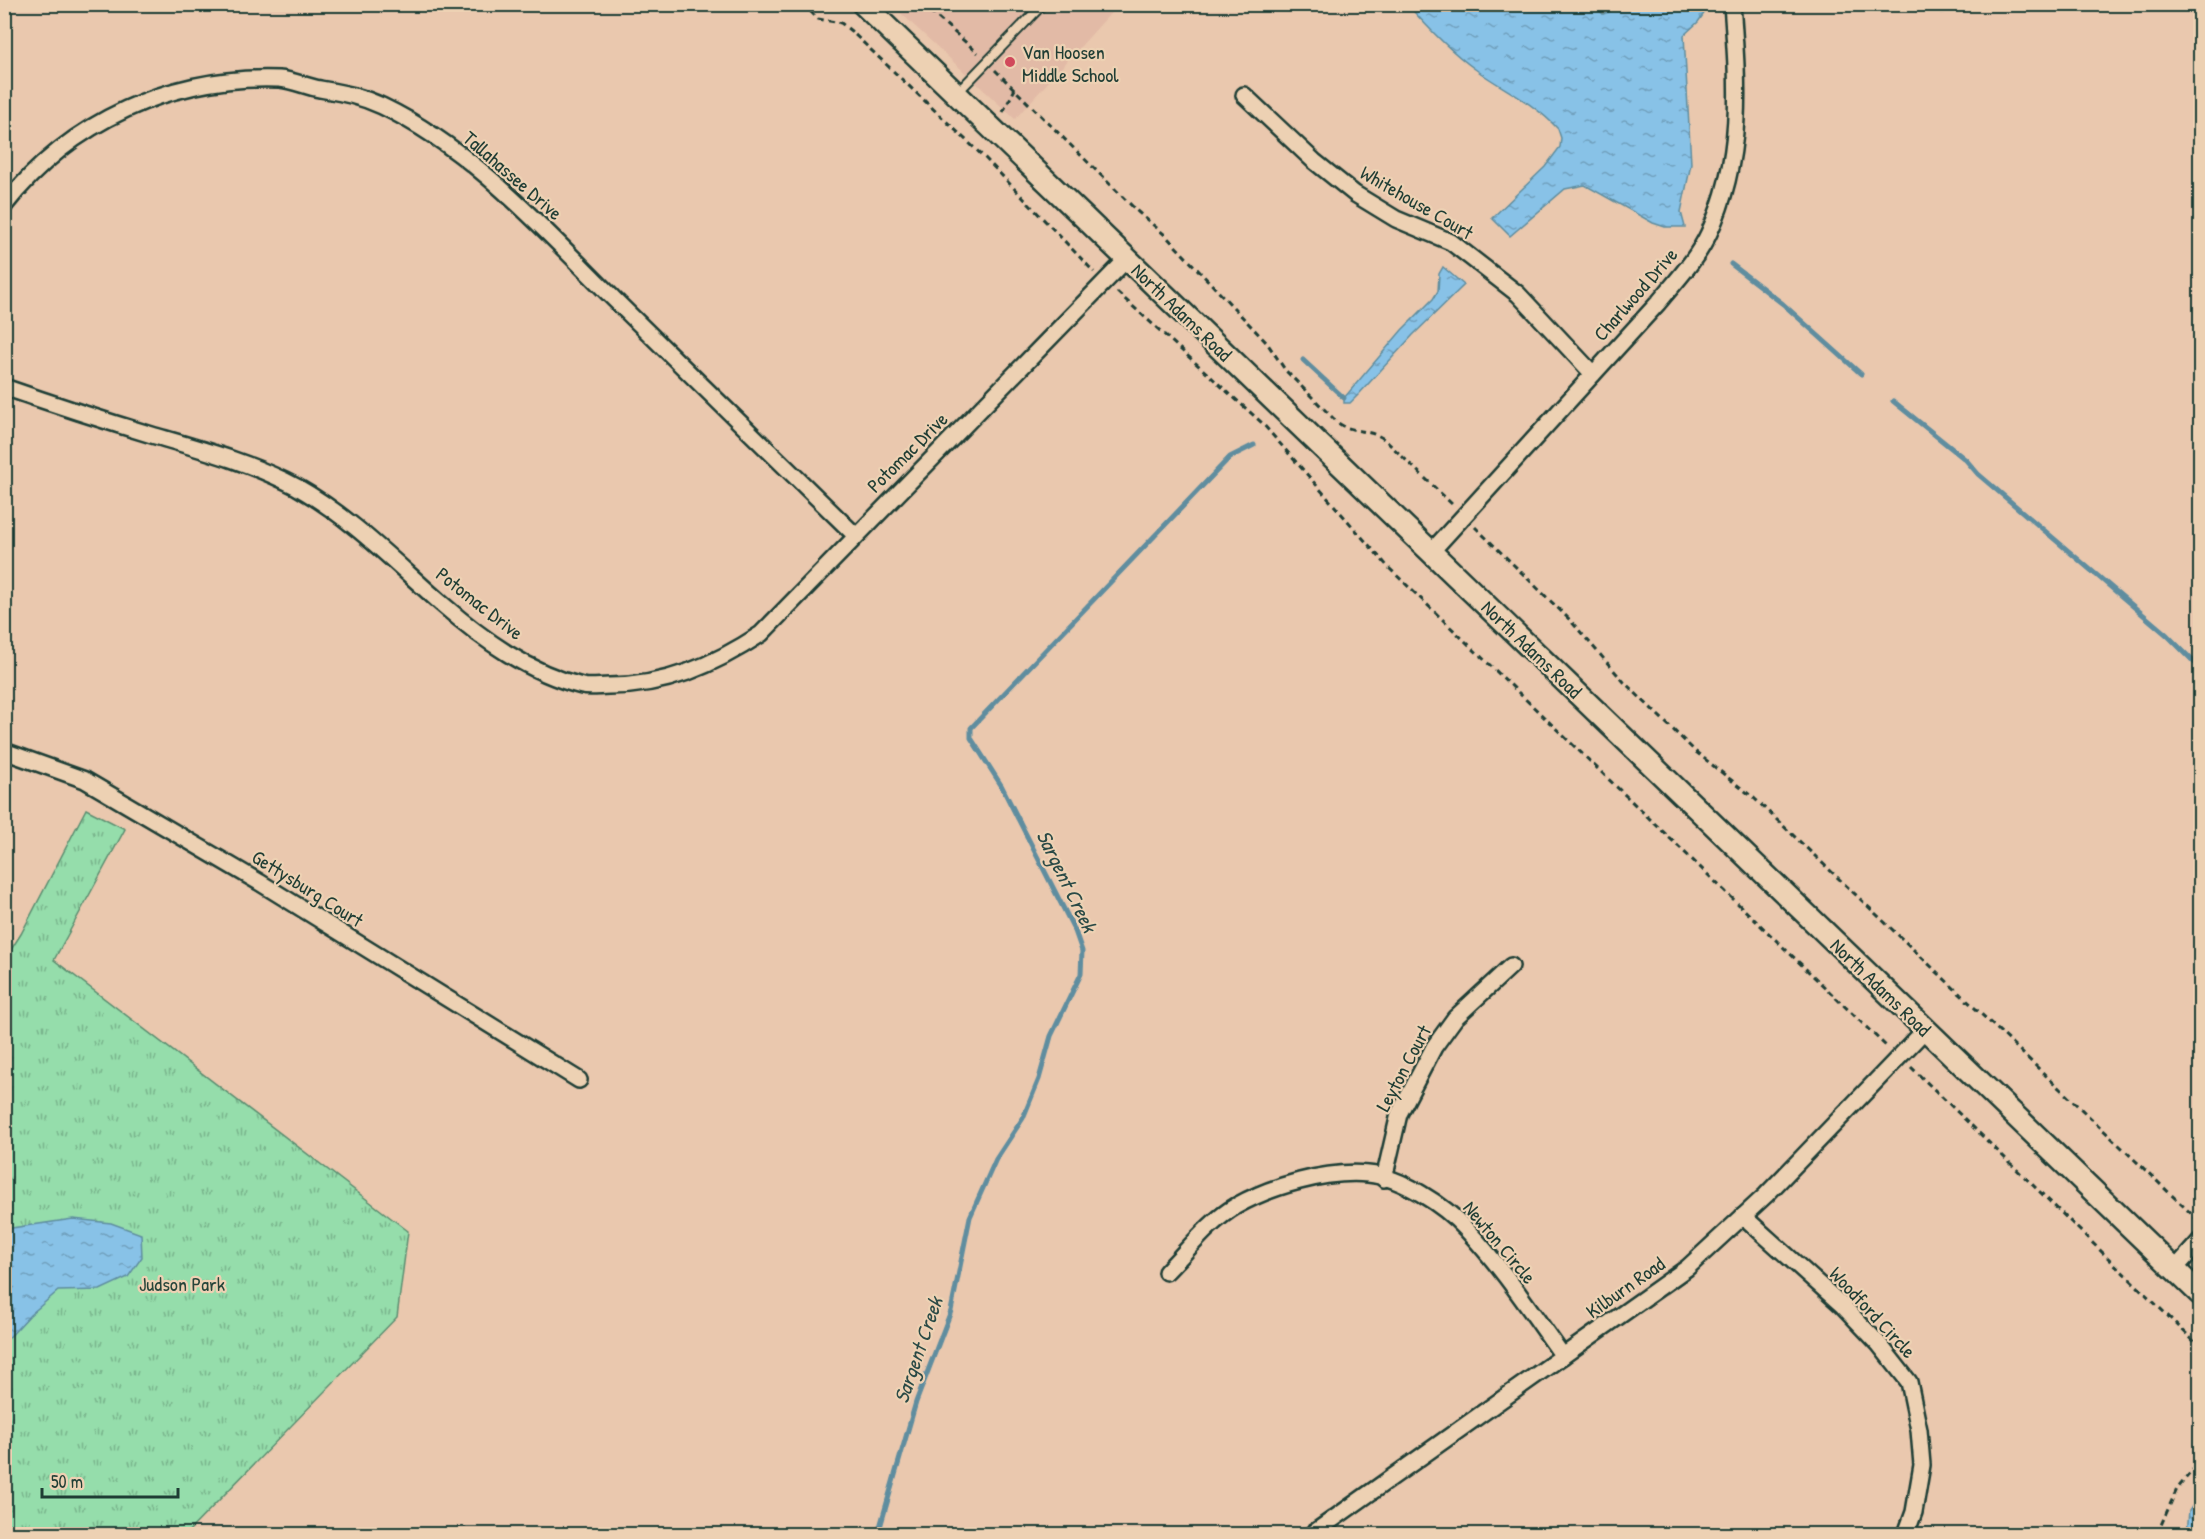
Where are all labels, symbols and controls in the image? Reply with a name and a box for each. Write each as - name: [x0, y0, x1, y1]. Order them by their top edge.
- place label: Van Hoosen Middle School: [1022, 38, 1119, 88]
- marker: Van Hoosen Middle School: [1003, 55, 1017, 69]
- street label: Tallahassee Drive: [458, 124, 568, 226]
- street label: Whitehouse Court: [1356, 159, 1479, 246]
- street label: Charlwood Drive: [1587, 241, 1683, 346]
- street label: North Adams Road: [1126, 257, 1238, 367]
- street label: Potomac Drive: [861, 406, 953, 498]
- street label: Potomac Drive: [431, 560, 529, 646]
- street label: North Adams Road: [1476, 594, 1588, 704]
- water label: Sargent Creek: [1030, 825, 1105, 939]
- street label: Gettysburg Court: [247, 843, 370, 934]
- street label: North Adams Road: [1825, 932, 1937, 1042]
- street label: Leyton Court: [1369, 1019, 1438, 1116]
- street label: Newton Circle: [1457, 1195, 1543, 1289]
- street label: Kilburn Road: [1580, 1250, 1670, 1324]
- street label: Woodford Circle: [1824, 1260, 1922, 1364]
- park label: Judson Park: [139, 1270, 225, 1297]
- water label: Sargent Creek: [886, 1291, 950, 1407]
- scale bar: [42, 1461, 178, 1499]
- text: 50 m: [51, 1469, 83, 1494]

